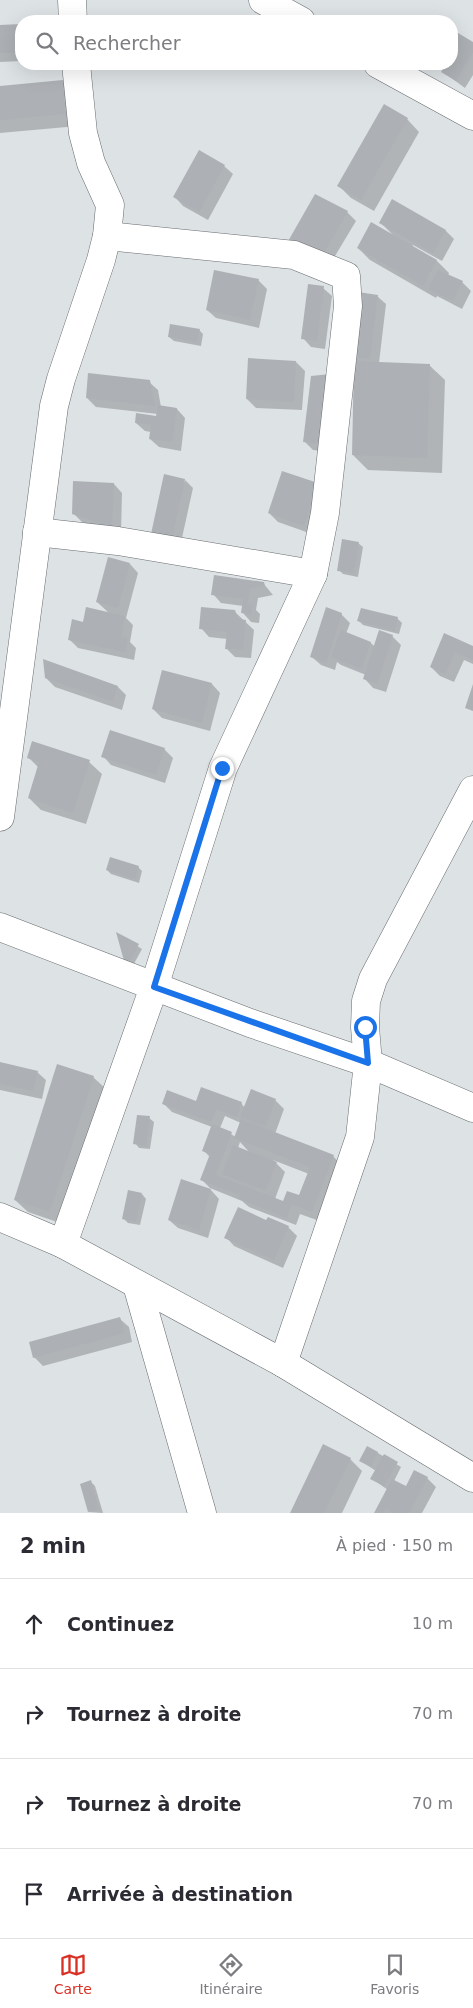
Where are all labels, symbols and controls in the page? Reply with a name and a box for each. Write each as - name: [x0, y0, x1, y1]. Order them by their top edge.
- search box: [15, 15, 458, 70]
- icon: search: [33, 29, 61, 57]
- text: Rechercher: [73, 32, 181, 54]
- route end: [211, 757, 234, 780]
- route start: [354, 1016, 377, 1039]
- text: 2 min: [20, 1534, 86, 1558]
- text: À pied · 150 m: [336, 1536, 453, 1555]
- icon: ahead: [20, 1610, 48, 1638]
- text: Continuez: [67, 1613, 174, 1635]
- text: 10 m: [412, 1614, 453, 1633]
- icon: right: [20, 1700, 48, 1728]
- text: Tournez à droite: [67, 1703, 241, 1725]
- text: 70 m: [412, 1704, 453, 1723]
- icon: right: [20, 1790, 48, 1818]
- text: Tournez à droite: [67, 1793, 241, 1815]
- text: 70 m: [412, 1794, 453, 1813]
- icon: arrive: [20, 1880, 48, 1908]
- text: Arrivée à destination: [67, 1883, 293, 1905]
- tab: Carte: [54, 1951, 92, 1997]
- tab: Itinéraire: [199, 1951, 263, 1997]
- tab: Favoris: [370, 1951, 419, 1997]

